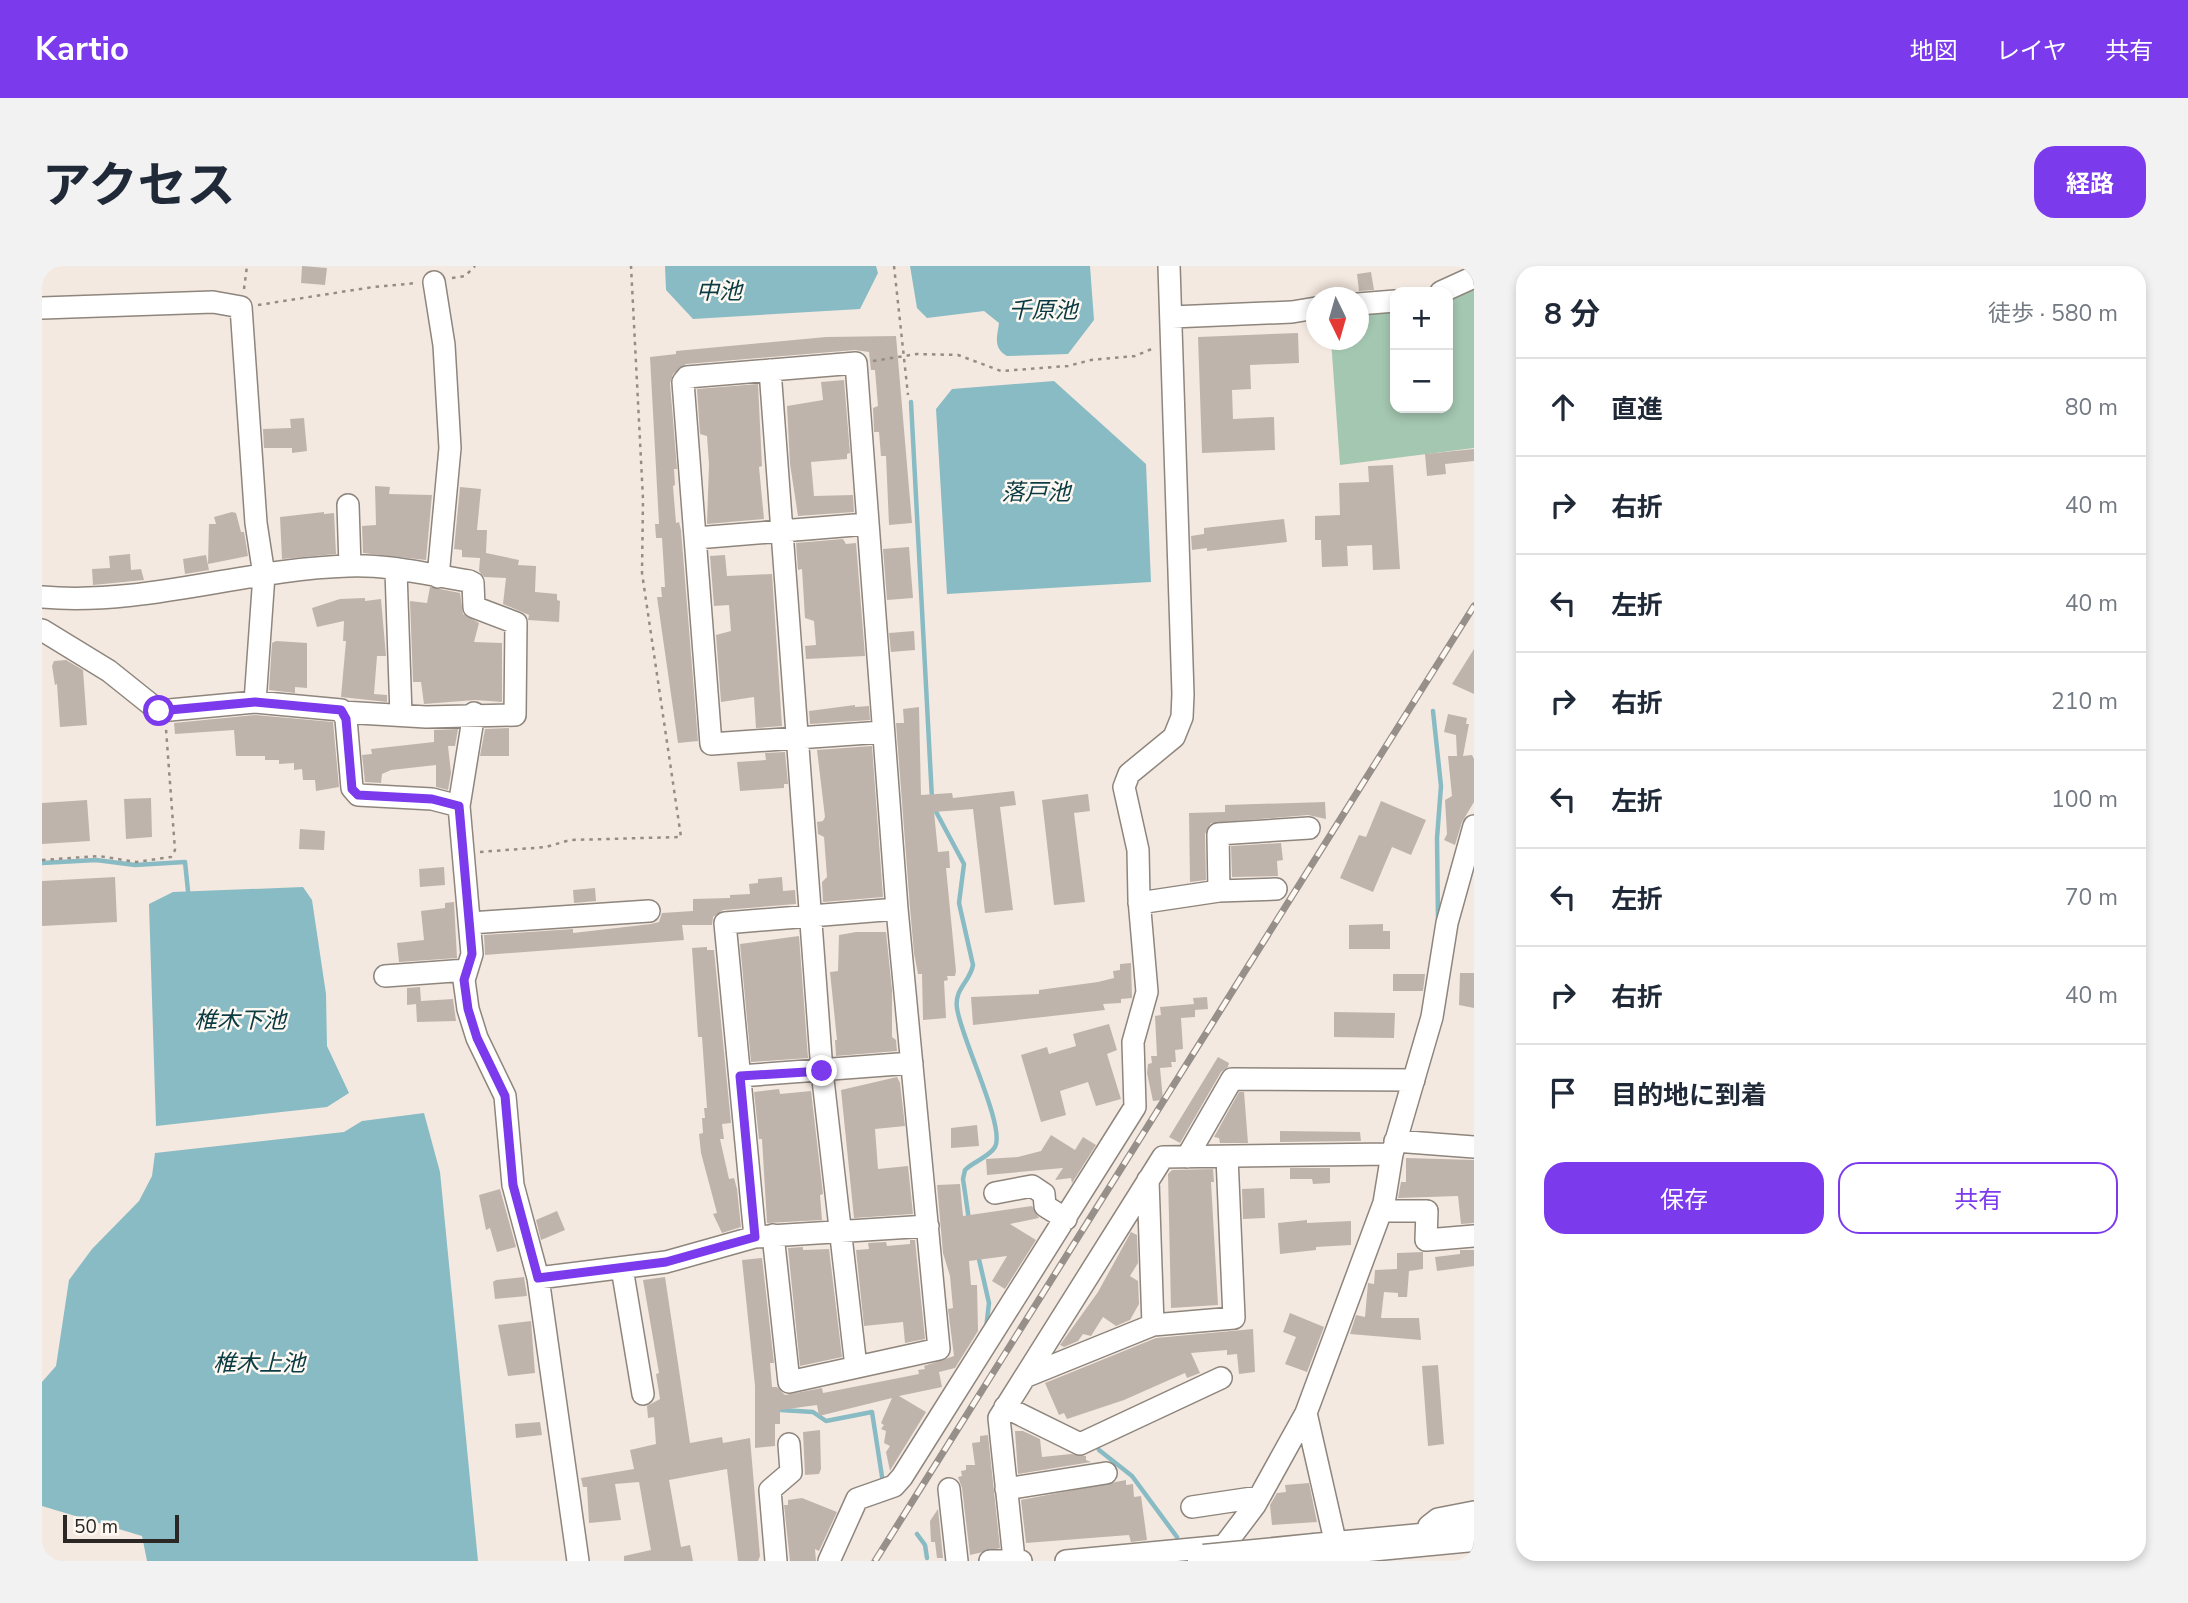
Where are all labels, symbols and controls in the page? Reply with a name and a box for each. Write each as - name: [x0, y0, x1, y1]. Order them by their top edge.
- text: Kartio: [35, 27, 129, 72]
- text: 地図: [1910, 35, 1958, 67]
- text: レイヤ: [1996, 35, 2067, 67]
- text: 共有: [2105, 35, 2153, 67]
- button: 経路: [2034, 146, 2146, 218]
- text: アクセス: [42, 152, 236, 219]
- water label: 中池: [696, 276, 744, 307]
- north arrow: [1306, 287, 1369, 350]
- map controls: [1390, 287, 1453, 413]
- button: +: [1390, 287, 1453, 350]
- text: 8 分: [1544, 294, 1600, 335]
- water label: 千原池: [1009, 295, 1080, 326]
- text: 徒歩 · 580 m: [1988, 298, 2118, 329]
- button: −: [1390, 350, 1453, 413]
- icon: ahead: [1544, 388, 1582, 426]
- text: 直進: [1611, 392, 1663, 427]
- text: 80 m: [2065, 392, 2118, 423]
- water label: 落戸池: [1002, 477, 1073, 508]
- icon: right: [1544, 486, 1582, 524]
- text: 右折: [1611, 490, 1663, 525]
- text: 40 m: [2065, 490, 2118, 521]
- icon: left: [1544, 584, 1582, 622]
- text: 左折: [1611, 588, 1663, 623]
- text: 40 m: [2065, 588, 2118, 619]
- icon: right: [1544, 682, 1582, 720]
- text: 右折: [1611, 686, 1663, 721]
- text: 210 m: [2051, 686, 2118, 717]
- route start: [143, 695, 174, 726]
- icon: left: [1544, 780, 1582, 818]
- text: 左折: [1611, 784, 1663, 819]
- text: 100 m: [2051, 784, 2118, 815]
- icon: left: [1544, 878, 1582, 916]
- text: 左折: [1611, 882, 1663, 917]
- text: 70 m: [2065, 882, 2118, 913]
- icon: right: [1544, 976, 1582, 1014]
- text: 右折: [1611, 980, 1663, 1015]
- text: 40 m: [2065, 980, 2118, 1011]
- water label: 椎木下池: [194, 1005, 288, 1036]
- route end: [806, 1055, 837, 1086]
- icon: arrive: [1544, 1074, 1582, 1112]
- text: 目的地に到着: [1611, 1078, 1767, 1113]
- button: 保存: [1544, 1162, 1824, 1234]
- button: 共有: [1838, 1162, 2118, 1234]
- water label: 椎木上池: [213, 1348, 307, 1379]
- scale bar: [63, 1512, 178, 1544]
- text: 50 m: [74, 1514, 118, 1540]

